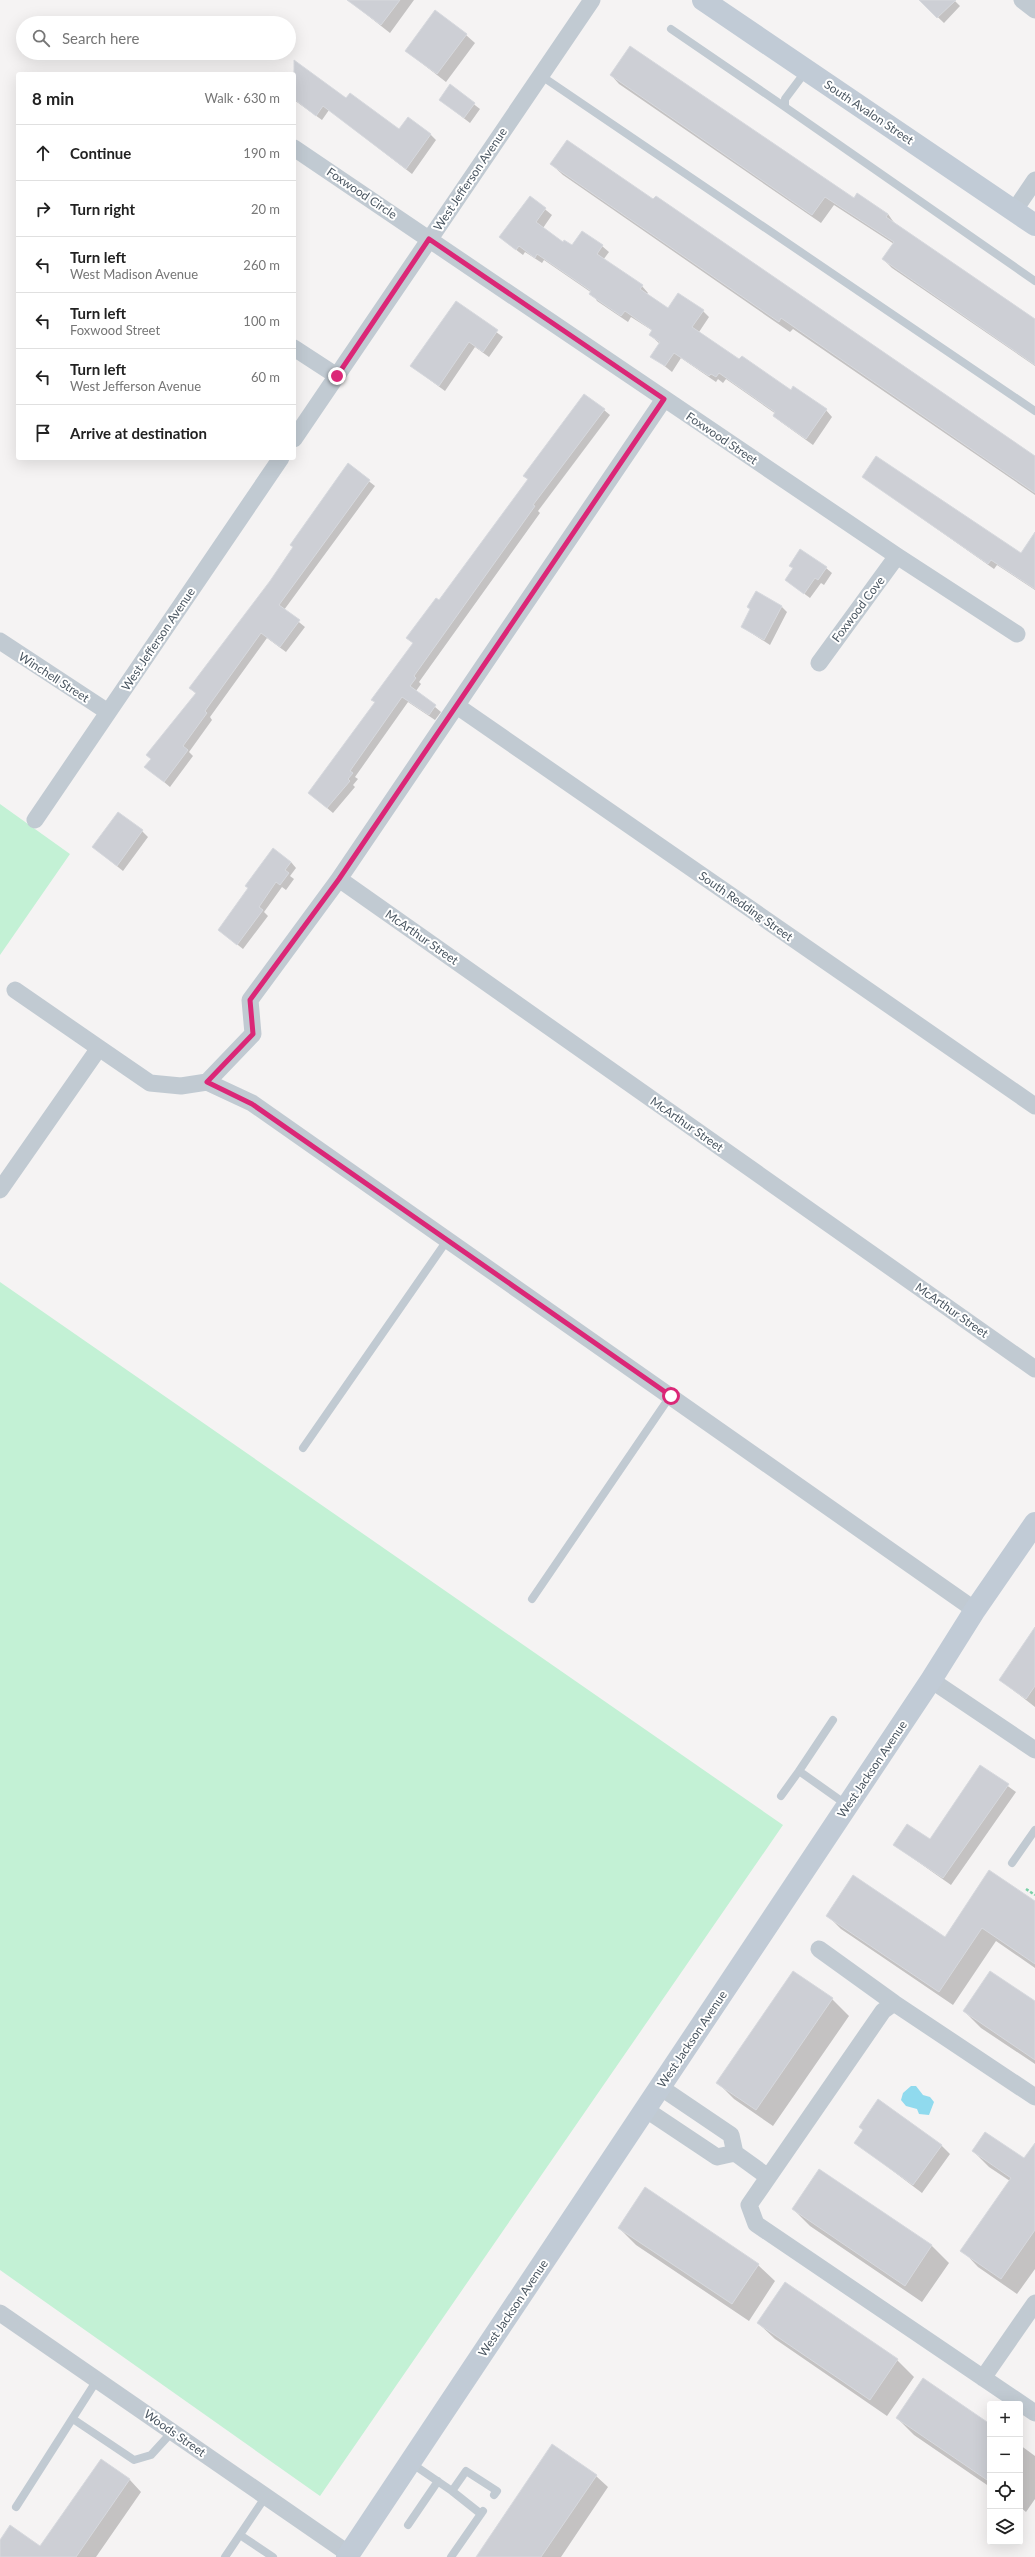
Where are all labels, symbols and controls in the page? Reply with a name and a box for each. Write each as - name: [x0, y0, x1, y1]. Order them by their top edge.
- search box: [16, 16, 296, 60]
- icon: search: [30, 27, 52, 49]
- text: Search here: [62, 29, 139, 47]
- street label: South Avalon Street: [822, 77, 917, 148]
- text: 8 min: [32, 88, 74, 109]
- text: Walk · 630 m: [204, 90, 280, 106]
- street label: West Jefferson Avenue: [430, 125, 510, 233]
- icon: ahead: [32, 142, 54, 164]
- text: Continue: [70, 144, 131, 162]
- text: 190 m: [243, 145, 280, 161]
- street label: Foxwood Circle: [324, 164, 400, 222]
- icon: right: [32, 198, 54, 220]
- text: Turn right: [70, 200, 135, 218]
- text: 20 m: [251, 201, 280, 217]
- text: Turn left: [70, 248, 126, 266]
- icon: left: [32, 254, 54, 276]
- text: 260 m: [243, 257, 280, 273]
- text: West Madison Avenue: [70, 266, 198, 282]
- text: Turn left: [70, 304, 126, 322]
- icon: left: [32, 310, 54, 332]
- text: 100 m: [243, 313, 280, 329]
- text: Foxwood Street: [70, 322, 160, 338]
- text: Turn left: [70, 360, 126, 378]
- icon: left: [32, 366, 54, 388]
- route end: [328, 367, 346, 385]
- text: 60 m: [251, 369, 280, 385]
- text: West Jefferson Avenue: [70, 378, 201, 394]
- street label: Foxwood Street: [683, 409, 761, 468]
- icon: arrive: [32, 422, 54, 444]
- text: Arrive at destination: [70, 424, 207, 442]
- street label: Foxwood Cove: [828, 573, 888, 645]
- street label: West Jefferson Avenue: [118, 585, 198, 693]
- street label: Winchell Street: [16, 649, 93, 706]
- street label: South Redding Street: [696, 868, 797, 944]
- street label: McArthur Street: [383, 906, 462, 968]
- street label: McArthur Street: [648, 1093, 727, 1155]
- street label: McArthur Street: [913, 1279, 992, 1341]
- route start: [662, 1387, 680, 1405]
- street label: West Jackson Avenue: [834, 1718, 910, 1820]
- street label: West Jackson Avenue: [654, 1988, 730, 2090]
- street label: West Jackson Avenue: [475, 2257, 551, 2359]
- map controls: [987, 2401, 1023, 2545]
- button: +: [987, 2401, 1023, 2437]
- street label: Woods Street: [141, 2406, 209, 2460]
- button: −: [987, 2437, 1023, 2473]
- button: locate: [987, 2473, 1023, 2509]
- button: layers: [987, 2509, 1023, 2545]

